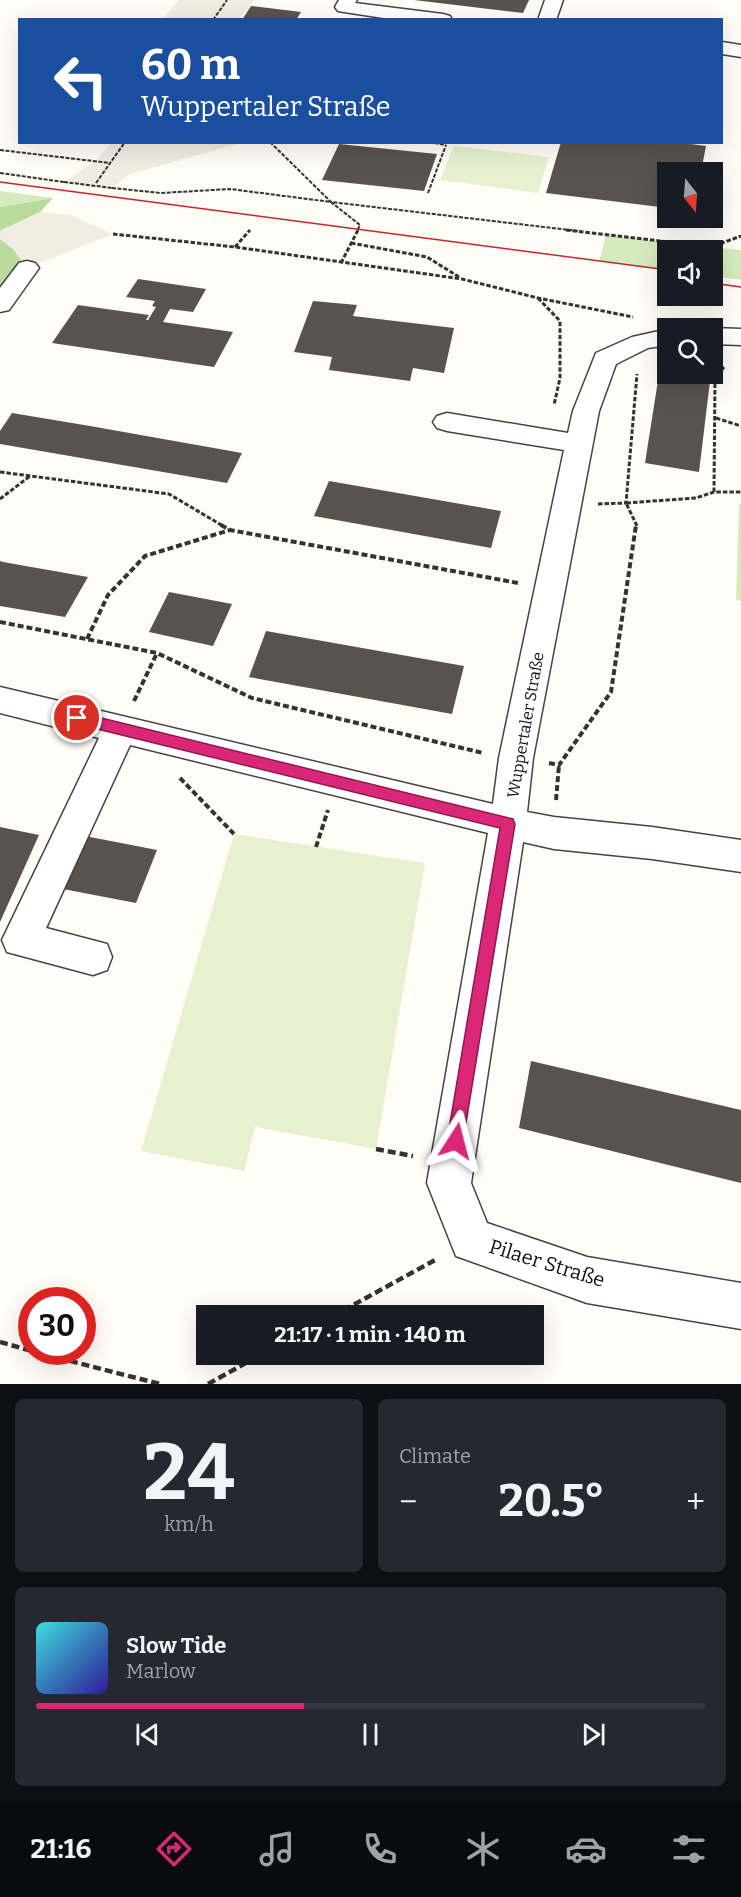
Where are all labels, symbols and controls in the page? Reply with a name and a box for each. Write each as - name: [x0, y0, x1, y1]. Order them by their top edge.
- text: 60 m: [141, 40, 240, 90]
- icon: left: [42, 42, 120, 120]
- text: Wuppertaler Straße: [141, 91, 391, 123]
- north arrow: [657, 162, 723, 228]
- map controls: [657, 162, 723, 384]
- button: sound: [657, 240, 723, 306]
- button: search: [657, 318, 723, 384]
- street label: Wuppertaler Straße: [503, 651, 548, 800]
- pin: [51, 692, 102, 743]
- icon: arrive: [60, 701, 93, 734]
- position arrow: [424, 1109, 488, 1173]
- street label: Pilaer Straße: [486, 1234, 608, 1292]
- speed limit sign: 30: [18, 1287, 96, 1365]
- text: 21:17 · 1 min · 140 m: [274, 1321, 466, 1348]
- text: 24: [143, 1426, 235, 1520]
- text: Climate: [399, 1444, 471, 1468]
- text: 20.5°: [499, 1474, 605, 1528]
- text: −: [399, 1482, 417, 1522]
- text: +: [686, 1482, 705, 1522]
- text: km/h: [164, 1512, 214, 1536]
- text: Slow Tide: [126, 1632, 226, 1659]
- text: Marlow: [126, 1659, 196, 1683]
- icon: previous: [131, 1718, 164, 1751]
- icon: pause: [354, 1718, 387, 1751]
- icon: next: [577, 1718, 610, 1751]
- icon: directions: [153, 1828, 195, 1870]
- icon: music: [256, 1828, 298, 1870]
- icon: phone: [359, 1828, 401, 1870]
- icon: climate: [462, 1828, 504, 1870]
- icon: car: [565, 1828, 607, 1870]
- icon: filters: [668, 1828, 710, 1870]
- text: 21:16: [31, 1833, 91, 1865]

